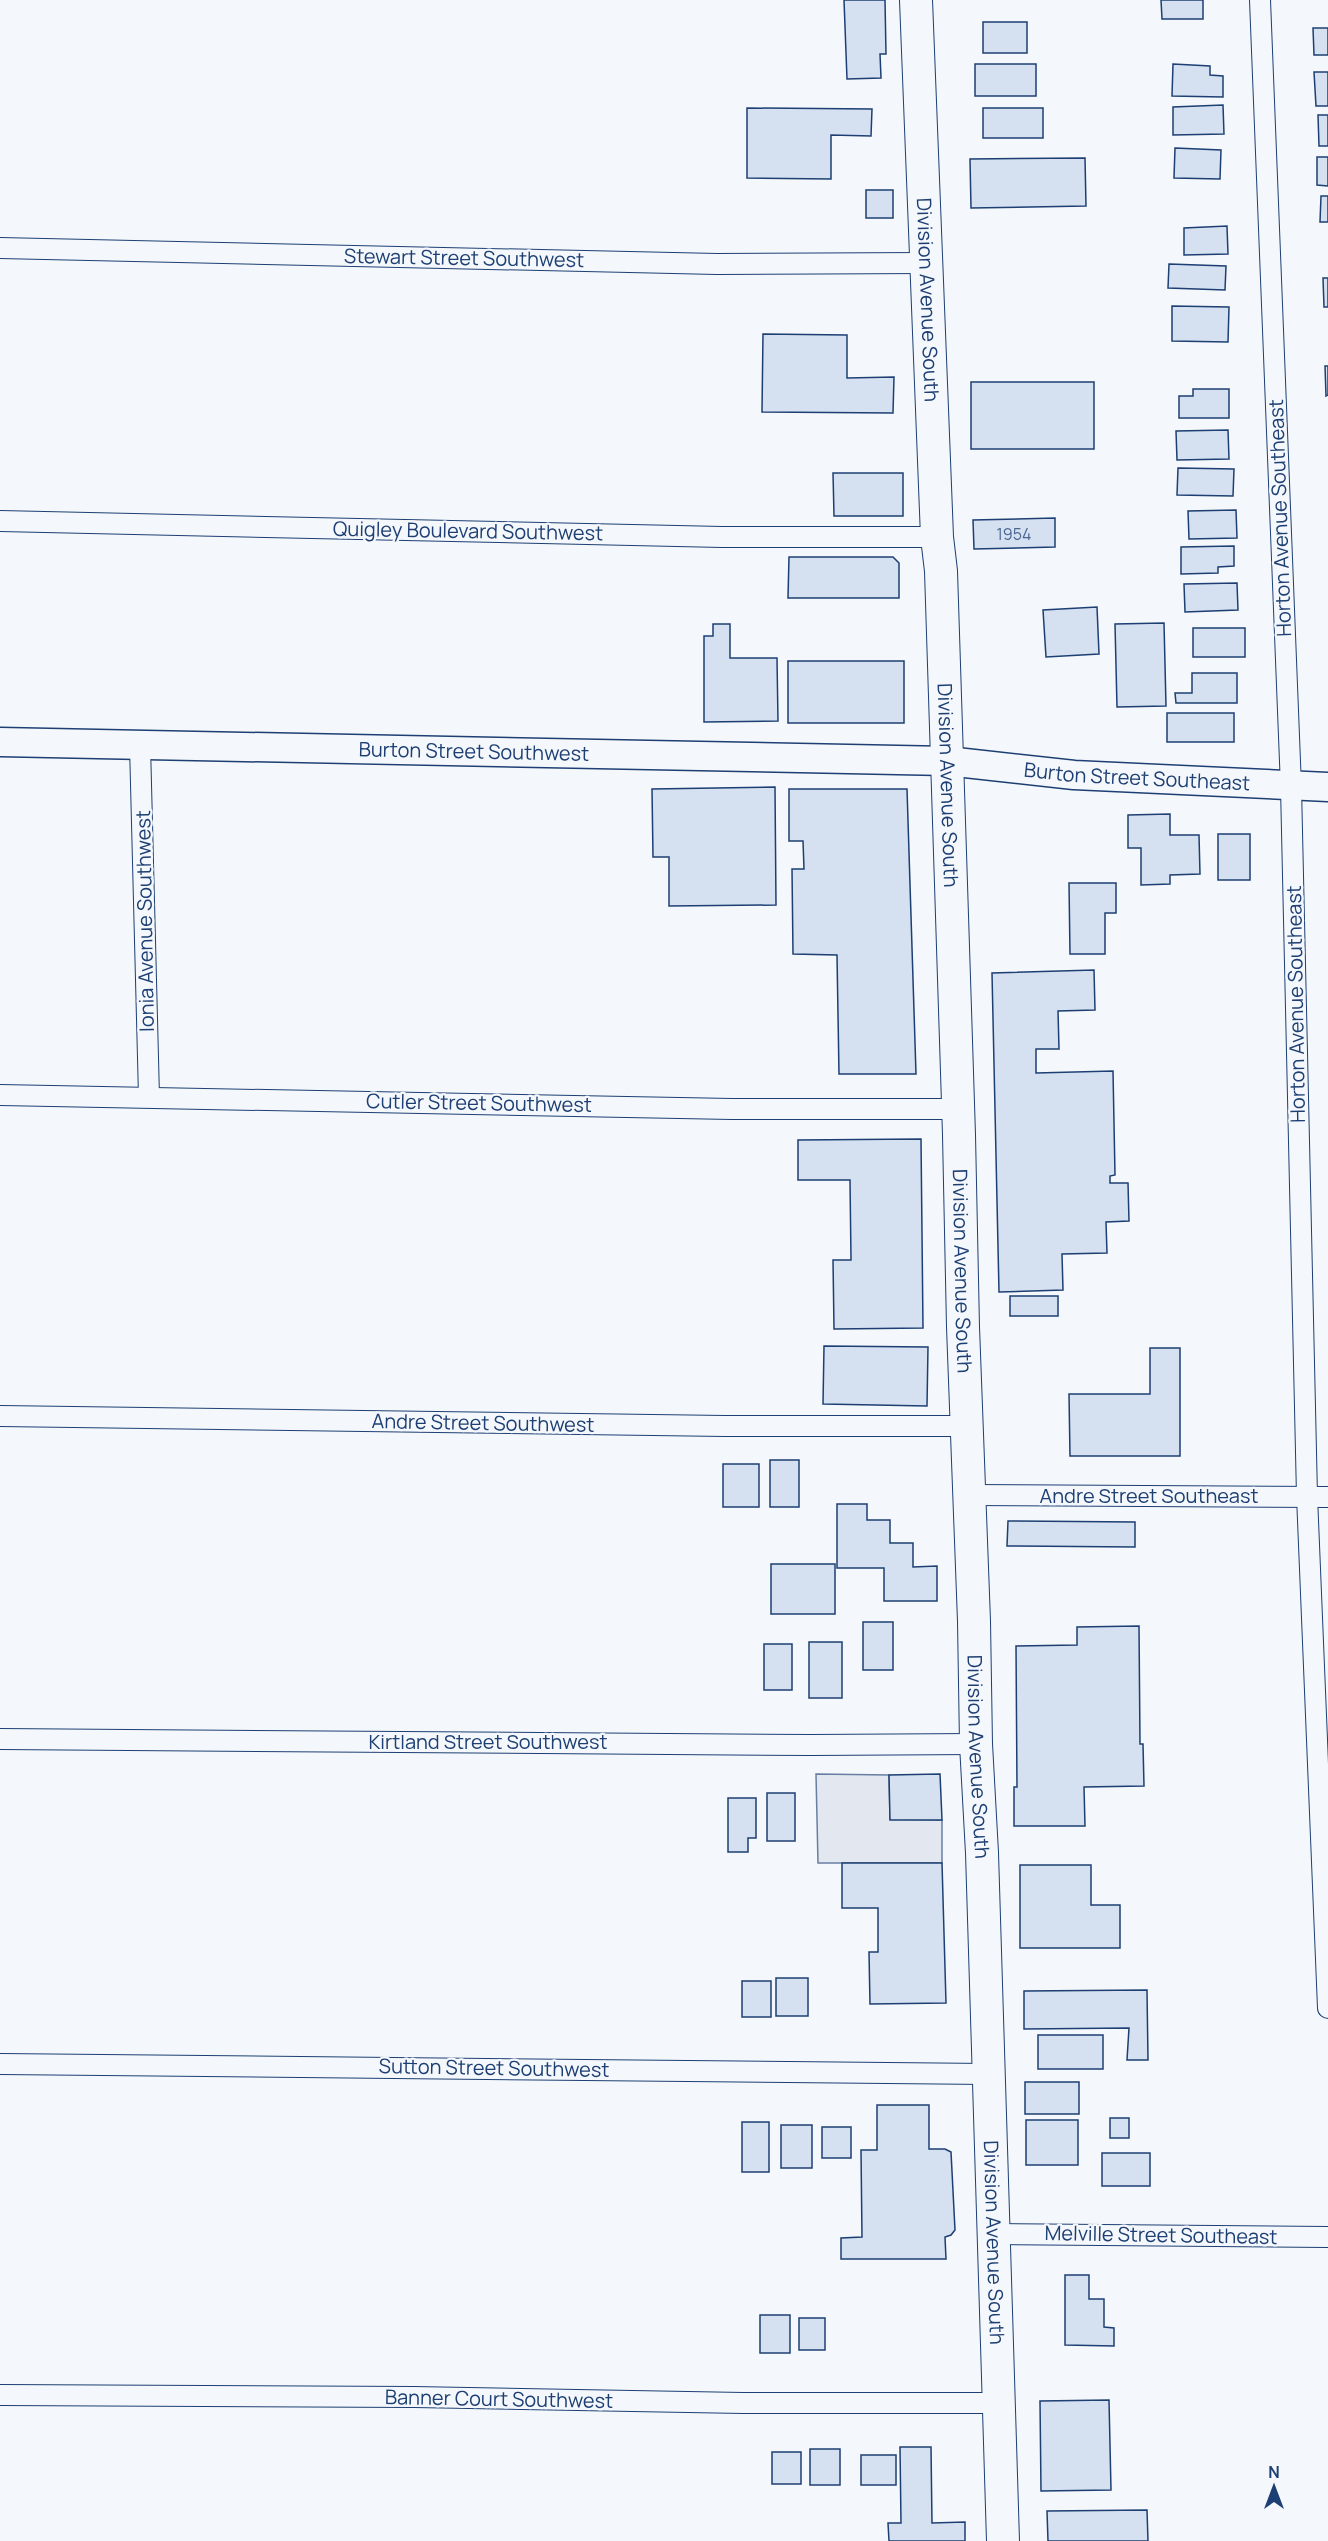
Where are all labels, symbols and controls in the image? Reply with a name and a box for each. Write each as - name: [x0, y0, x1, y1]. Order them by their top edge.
- street label: Division Avenue South: [911, 197, 946, 402]
- street label: Stewart Street Southwest: [344, 242, 584, 273]
- street label: Horton Avenue Southeast: [1262, 399, 1297, 637]
- street label: Quigley Boulevard Southwest: [333, 515, 603, 546]
- house number: 1954: [997, 523, 1031, 545]
- street label: Division Avenue South: [932, 683, 965, 888]
- street label: Burton Street Southwest: [358, 735, 590, 767]
- street label: Burton Street Southeast: [1023, 756, 1251, 796]
- street label: Ionia Avenue Southwest: [129, 810, 160, 1032]
- street label: Horton Avenue Southeast: [1280, 885, 1311, 1123]
- street label: Cutler Street Southwest: [366, 1087, 592, 1118]
- street label: Division Avenue South: [947, 1169, 979, 1374]
- street label: Andre Street Southwest: [371, 1407, 595, 1438]
- street label: Andre Street Southeast: [1040, 1482, 1258, 1509]
- street label: Division Avenue South: [962, 1654, 996, 1860]
- street label: Kirtland Street Southwest: [368, 1728, 608, 1755]
- street label: Sutton Street Southwest: [379, 2052, 610, 2083]
- street label: Division Avenue South: [978, 2140, 1011, 2345]
- street label: Melville Street Southeast: [1044, 2219, 1278, 2250]
- street label: Banner Court Southwest: [385, 2383, 613, 2414]
- north arrow: [1244, 2457, 1304, 2517]
- text: N: [1268, 2461, 1280, 2483]

